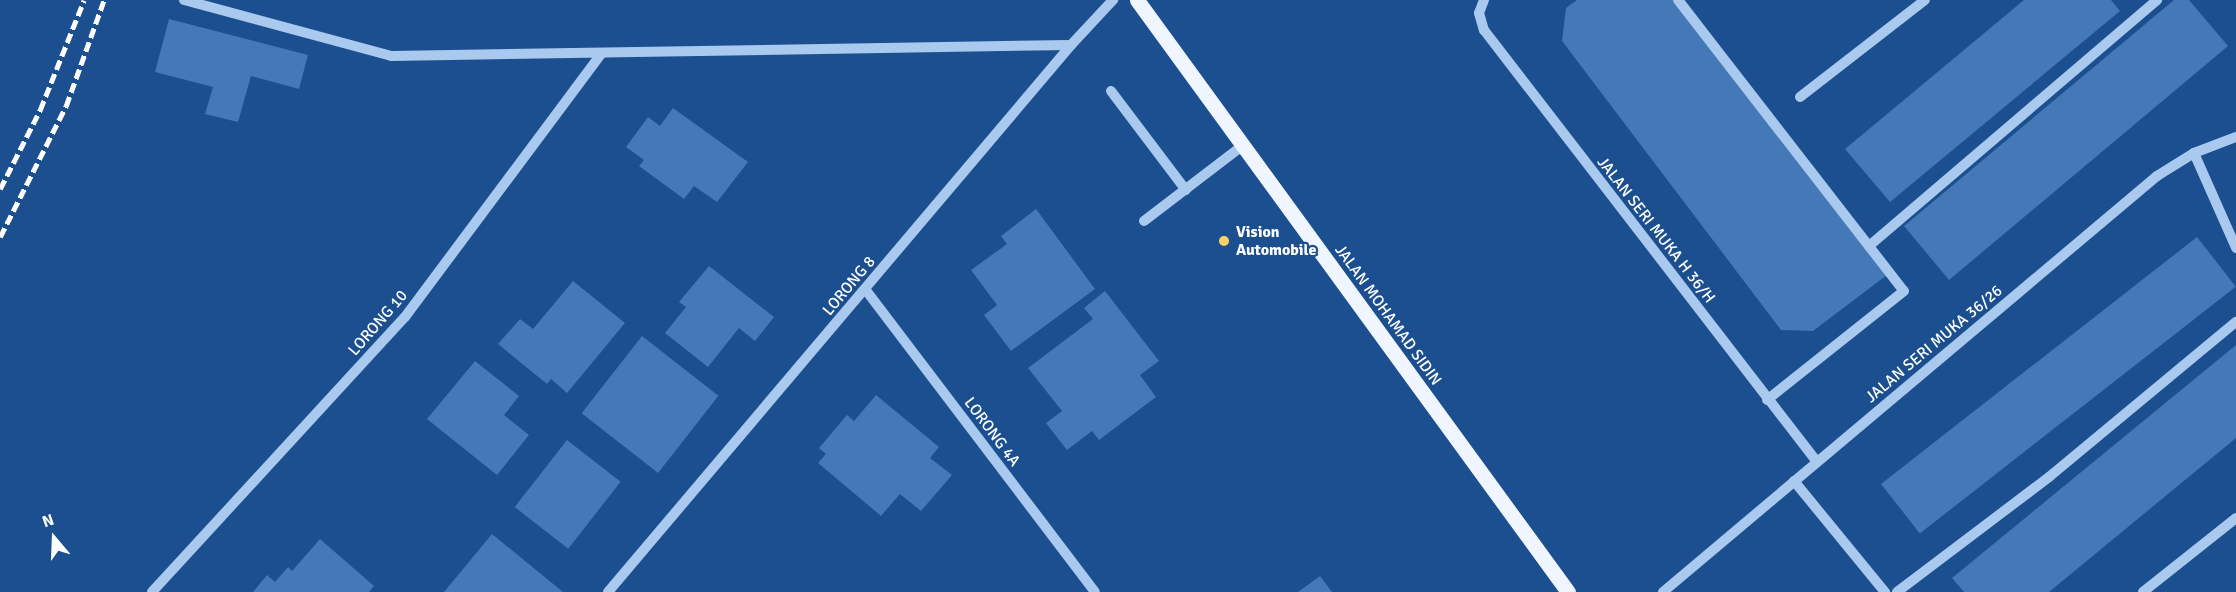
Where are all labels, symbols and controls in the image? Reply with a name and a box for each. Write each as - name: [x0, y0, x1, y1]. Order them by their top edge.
- street label: JALAN SERI MUKA H 36/H: [1593, 153, 1719, 307]
- place label: Vision Automobile: [1236, 222, 1316, 260]
- marker: Vision Automobile: [1217, 234, 1231, 248]
- street label: JALAN MOHAMAD SIDIN: [1331, 241, 1445, 389]
- street label: LORONG 8: [819, 252, 879, 320]
- street label: JALAN SERI MUKA 36/26: [1862, 281, 2006, 407]
- street label: LORONG 10: [344, 286, 412, 360]
- street label: LORONG 4A: [960, 394, 1024, 470]
- north arrow: [24, 508, 84, 568]
- text: N: [40, 510, 57, 532]

